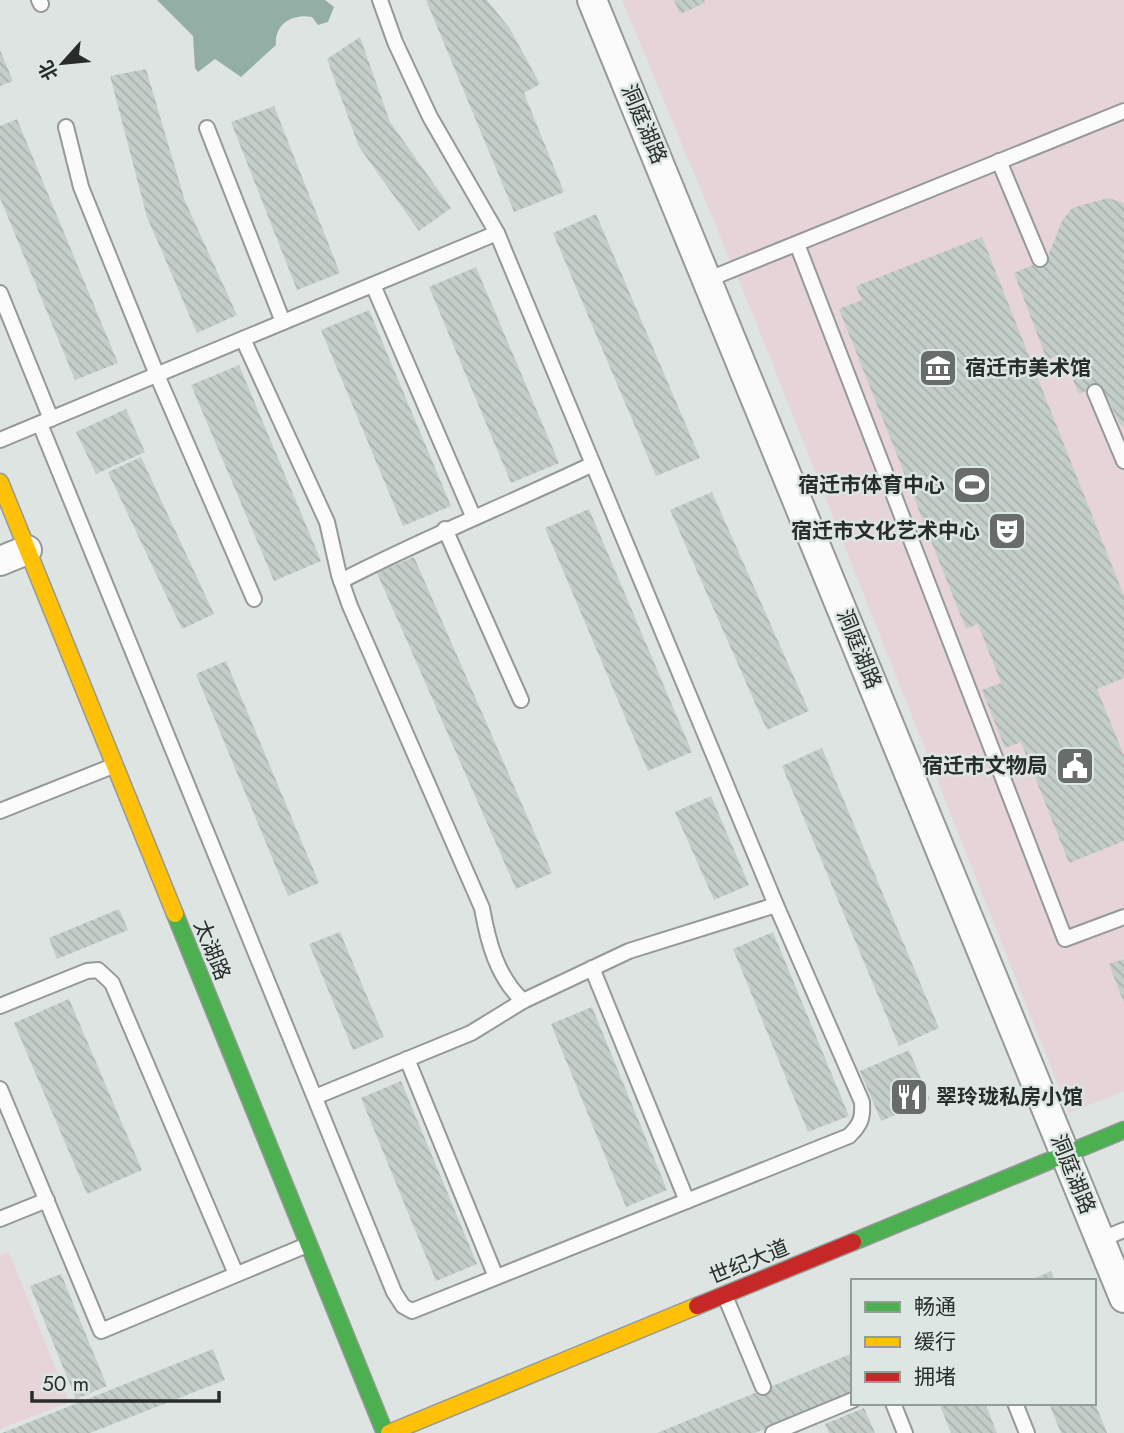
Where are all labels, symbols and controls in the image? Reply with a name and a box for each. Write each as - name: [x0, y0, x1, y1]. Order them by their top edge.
- north arrow: [28, 28, 98, 98]
- text: 北: [32, 56, 65, 85]
- street label: 洞庭湖路: [614, 79, 674, 169]
- museum icon: 宿迁市美术馆: [917, 347, 959, 389]
- place label: 宿迁市美术馆: [965, 353, 1091, 383]
- sports icon: 宿迁市体育中心: [951, 464, 993, 506]
- place label: 宿迁市体育中心: [798, 470, 945, 500]
- theatre icon: 宿迁市文化艺术中心: [986, 510, 1028, 552]
- place label: 宿迁市文化艺术中心: [791, 516, 980, 546]
- street label: 洞庭湖路: [829, 604, 889, 694]
- public building icon: 宿迁市文物局: [1054, 745, 1096, 787]
- place label: 宿迁市文物局: [922, 751, 1048, 781]
- street label: 太湖路: [186, 915, 238, 985]
- restaurant icon: 翠玲珑私房小馆: [888, 1076, 930, 1118]
- place label: 翠玲珑私房小馆: [936, 1082, 1083, 1112]
- street label: 洞庭湖路: [1043, 1129, 1103, 1219]
- street label: 世纪大道: [704, 1232, 794, 1292]
- legend: [851, 1279, 1096, 1405]
- text: 畅通: [914, 1292, 956, 1322]
- text: 缓行: [914, 1327, 956, 1357]
- scale bar: [32, 1360, 219, 1404]
- text: 拥堵: [914, 1362, 956, 1392]
- text: 50 m: [42, 1369, 89, 1399]

